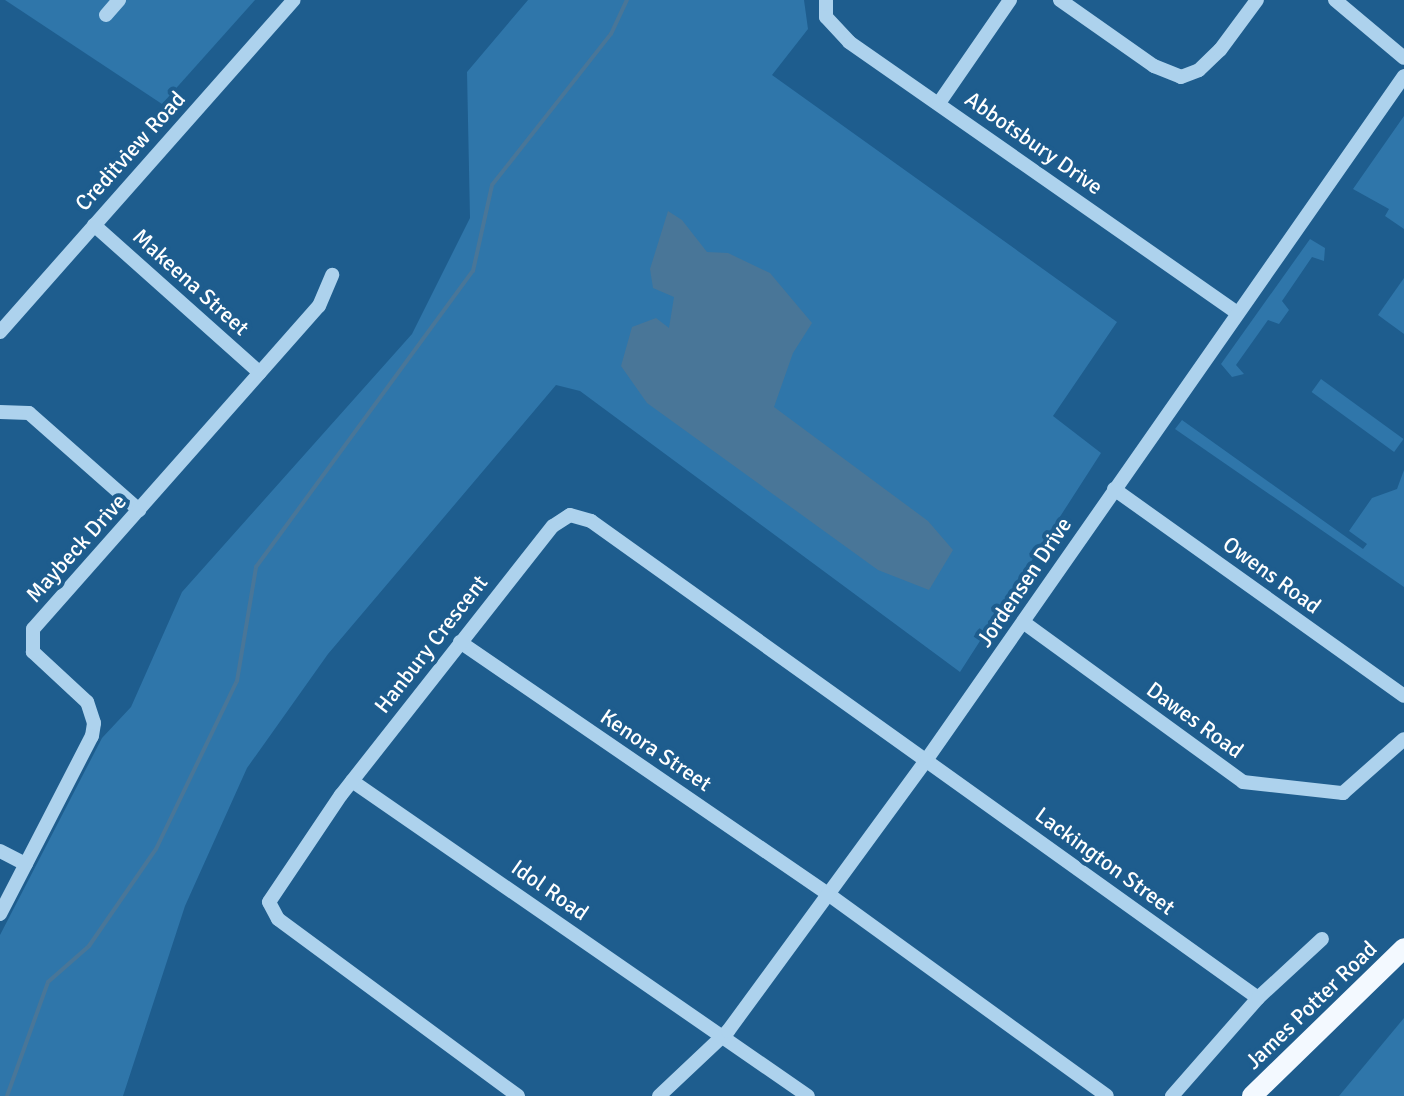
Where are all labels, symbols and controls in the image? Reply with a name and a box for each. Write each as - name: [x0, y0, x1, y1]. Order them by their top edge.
- street label: Creditview Road: [69, 86, 191, 216]
- street label: Abbotsbury Drive: [960, 86, 1108, 200]
- street label: Makeena Street: [128, 223, 254, 341]
- street label: Maybeck Drive: [20, 488, 132, 608]
- street label: Jordensen Drive: [971, 512, 1077, 652]
- street label: Owens Road: [1218, 531, 1326, 619]
- street label: Hanbury Crescent: [369, 570, 493, 718]
- street label: Dawes Road: [1141, 676, 1249, 764]
- street label: Kenora Street: [595, 703, 717, 797]
- street label: Lackington Street: [1030, 801, 1180, 921]
- street label: Idol Road: [506, 854, 594, 926]
- street label: James Potter Road: [1240, 935, 1382, 1075]

